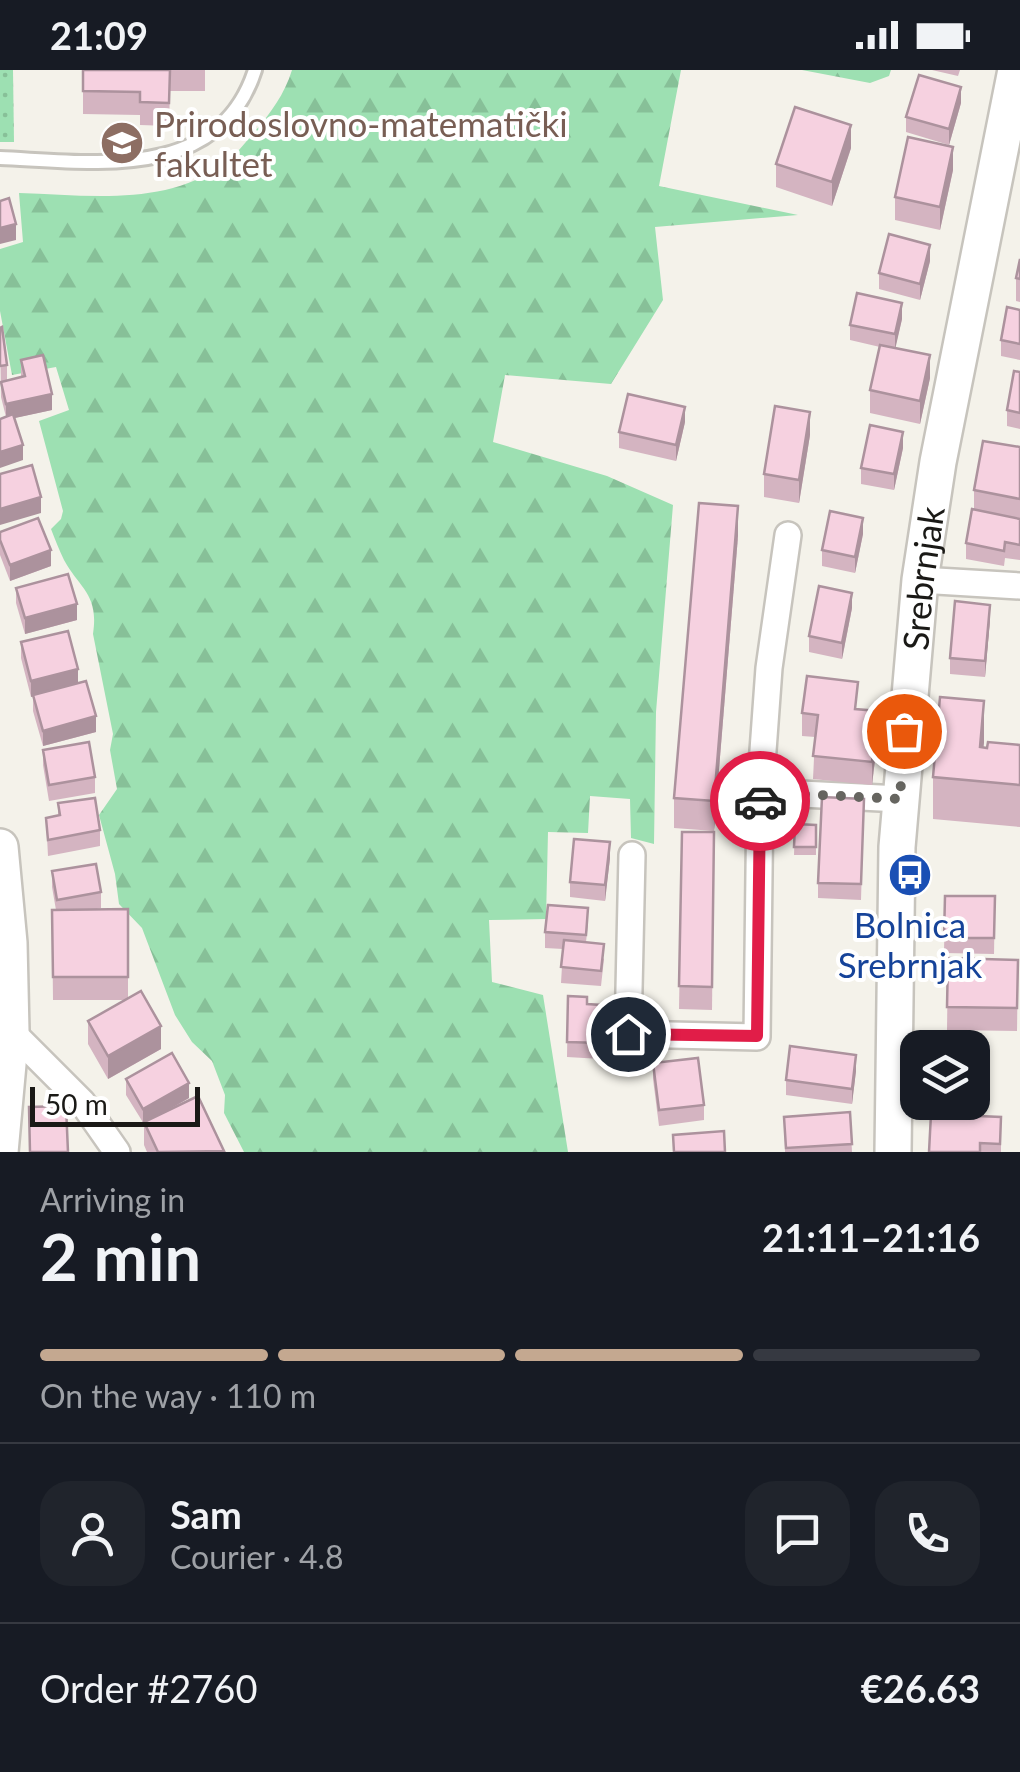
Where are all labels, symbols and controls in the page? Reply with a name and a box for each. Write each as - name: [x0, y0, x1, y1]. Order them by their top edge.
- text: 21:09: [50, 12, 148, 58]
- place label: Prirodoslovno-matematički fakultet: [154, 102, 568, 184]
- school or university icon: Prirodoslovno-matematički fakultet: [99, 120, 145, 166]
- street label: Srebrnjak: [893, 503, 952, 652]
- pin: [862, 689, 947, 774]
- icon: bag: [877, 704, 932, 759]
- courier: [710, 751, 810, 851]
- icon: car: [733, 774, 788, 829]
- bus stop icon: Bolnica Srebrnjak: [887, 852, 933, 898]
- place label: Bolnica Srebrnjak: [838, 903, 982, 985]
- pin: [586, 992, 671, 1077]
- icon: home: [601, 1007, 656, 1062]
- map controls: [900, 1030, 990, 1120]
- button: layers: [900, 1030, 990, 1120]
- scale bar: [30, 1082, 200, 1126]
- text: 50 m: [45, 1087, 108, 1121]
- text: Arriving in: [40, 1180, 185, 1219]
- text: 21:11–21:16: [762, 1214, 980, 1260]
- text: 2 min: [40, 1217, 201, 1295]
- text: On the way · 110 m: [40, 1376, 316, 1415]
- button: person: [40, 1481, 145, 1586]
- button: chat: [745, 1481, 850, 1586]
- button: phone: [875, 1481, 980, 1586]
- text: Sam: [170, 1491, 242, 1537]
- text: Courier · 4.8: [170, 1537, 344, 1576]
- text: Order #2760: [40, 1665, 257, 1711]
- text: €26.63: [861, 1665, 980, 1711]

